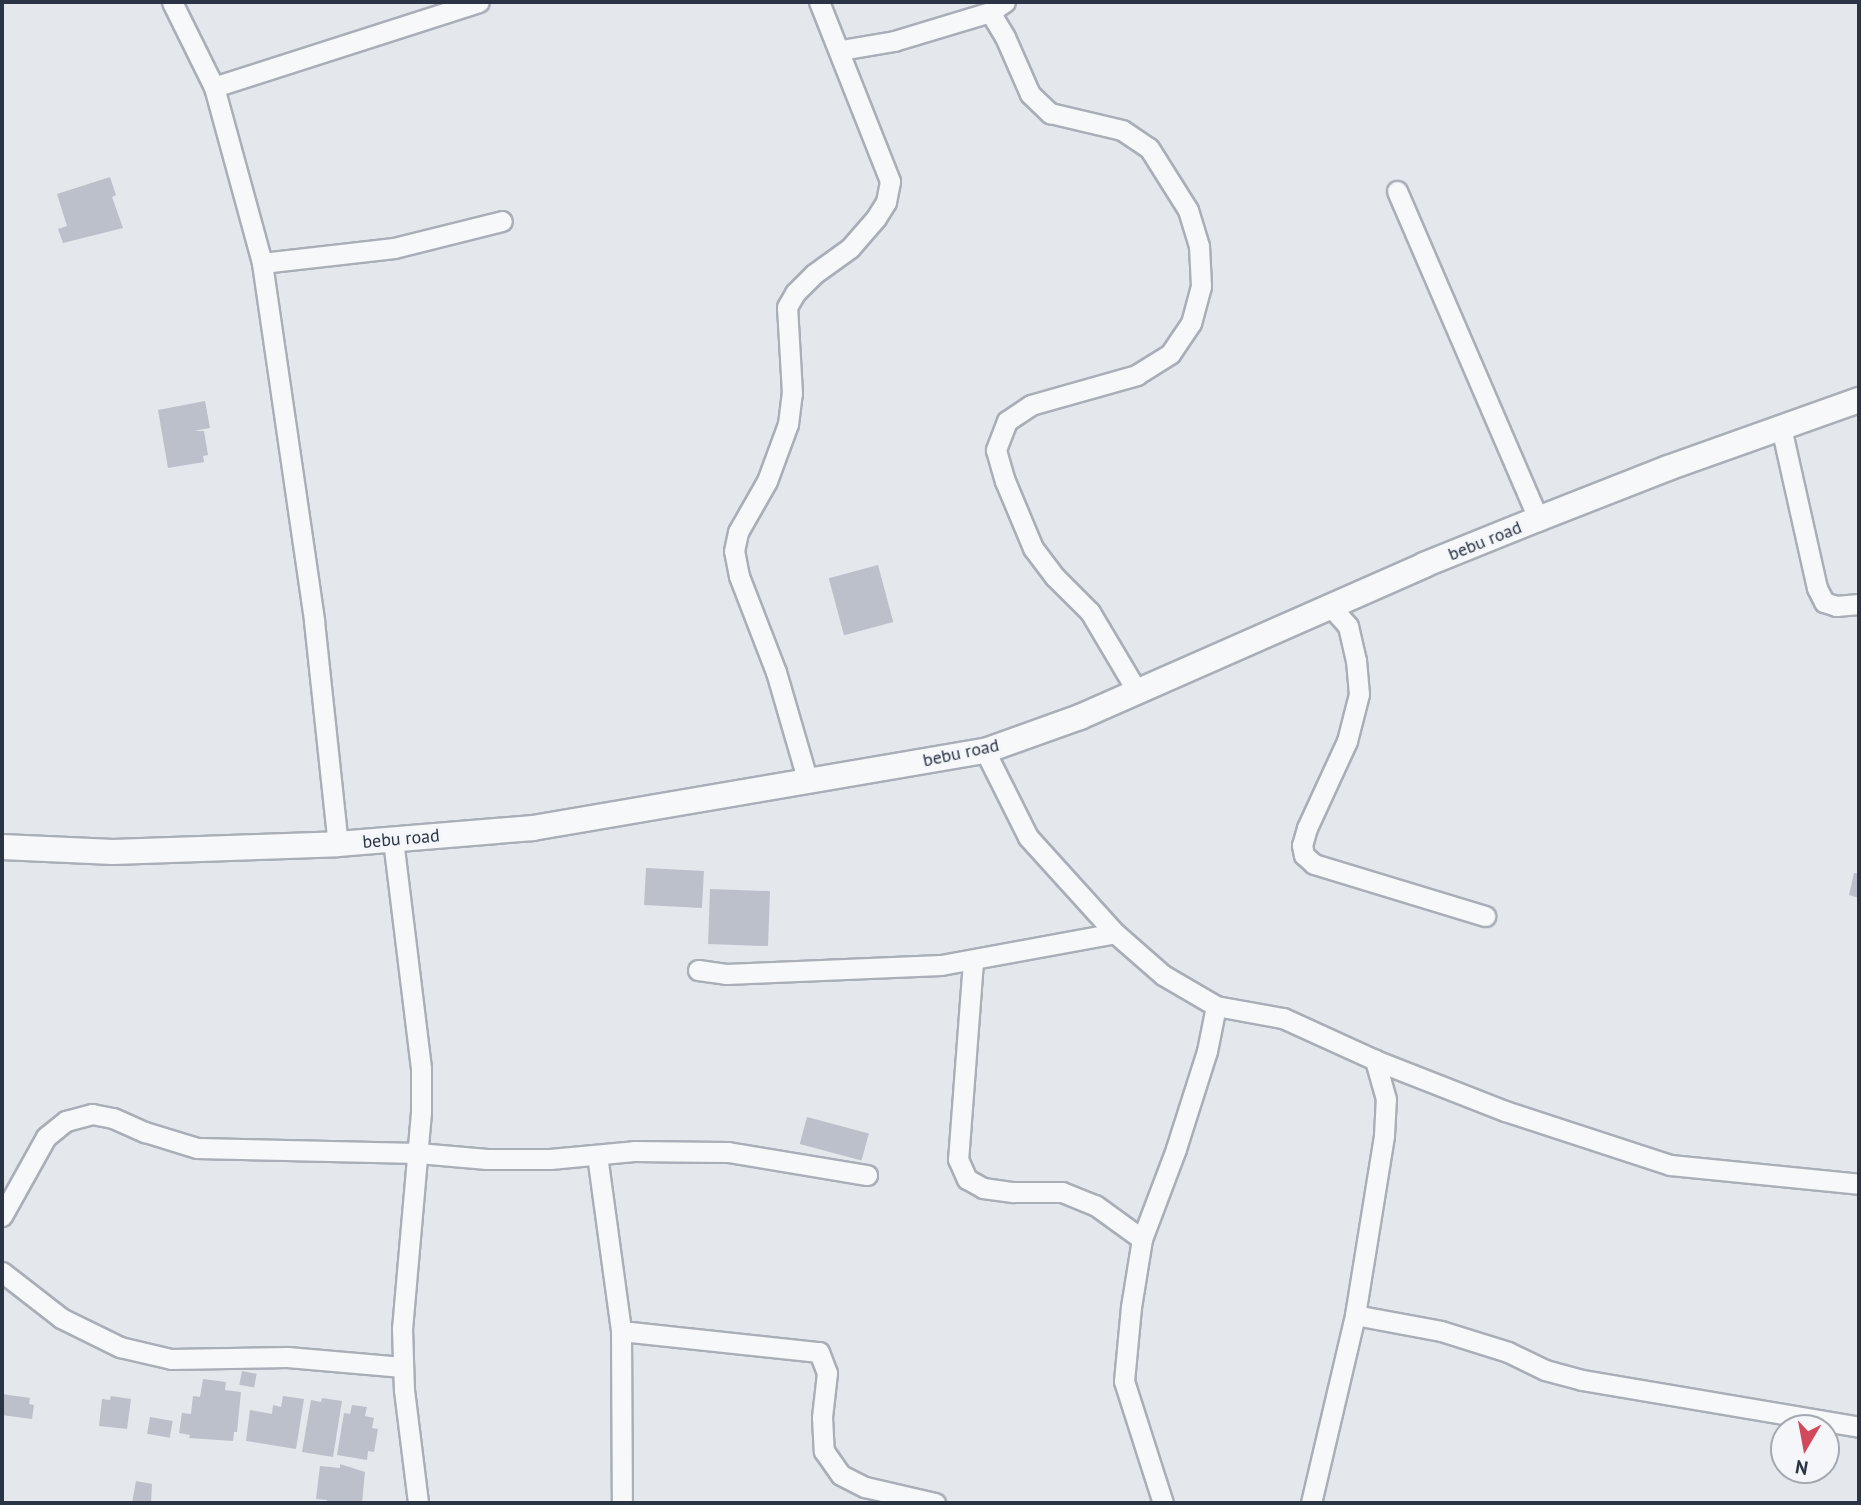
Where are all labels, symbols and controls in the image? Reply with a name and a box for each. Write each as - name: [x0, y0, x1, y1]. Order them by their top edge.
- street label: bebu road: [1445, 516, 1525, 566]
- street label: bebu road: [921, 734, 1001, 772]
- street label: bebu road: [361, 825, 441, 853]
- north arrow: [1770, 1414, 1840, 1484]
- text: N: [1793, 1455, 1810, 1481]

